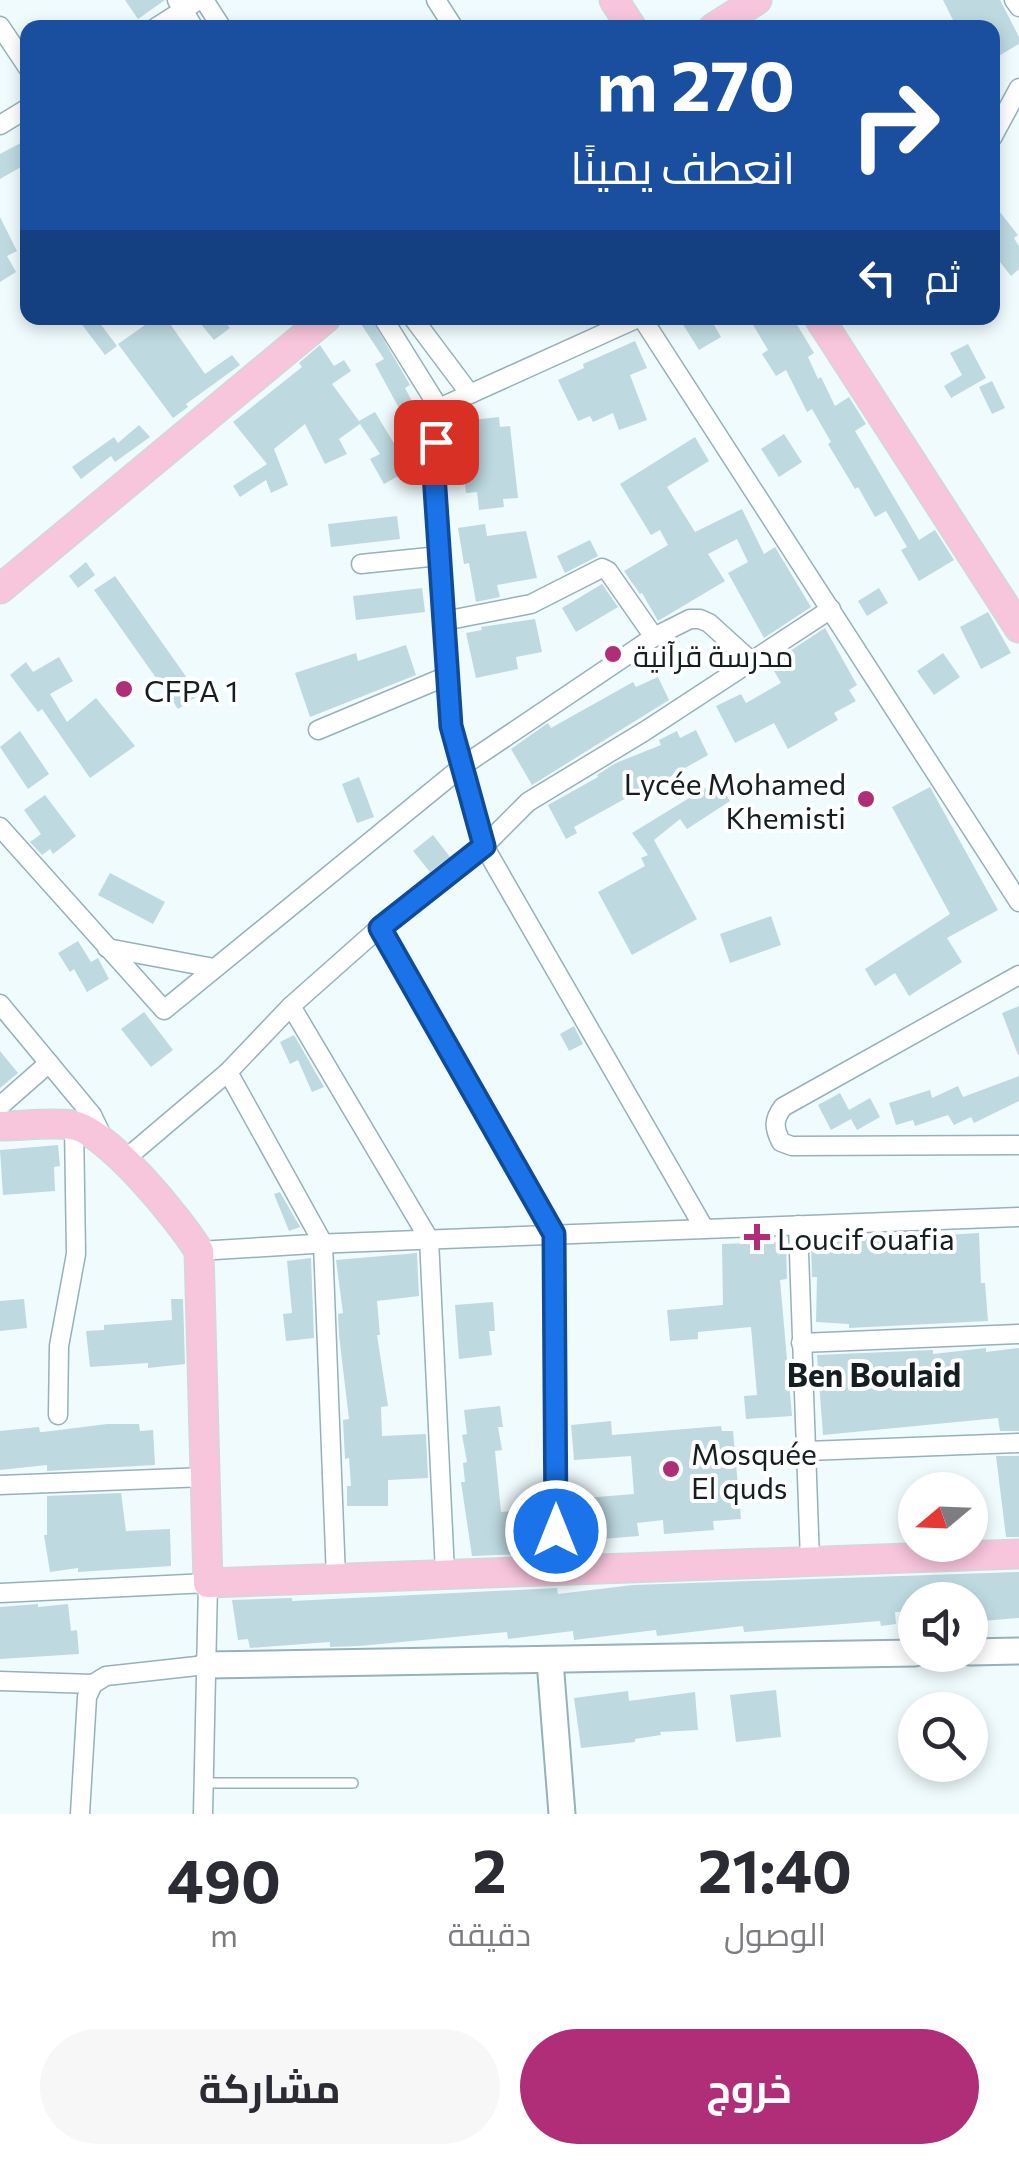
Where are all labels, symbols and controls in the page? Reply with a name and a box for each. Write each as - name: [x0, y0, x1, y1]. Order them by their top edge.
- text: 270 m: [597, 40, 795, 125]
- icon: right: [830, 60, 960, 190]
- text: انعطف يمينًا: [570, 138, 795, 193]
- icon: left: [850, 250, 905, 305]
- text: ثم: [925, 253, 960, 300]
- pin: [394, 400, 479, 485]
- icon: arrive: [409, 415, 464, 470]
- place label: مدرسة قرآنية: [633, 636, 794, 674]
- marker: مدرسة قرآنية: [602, 643, 624, 665]
- place label: CFPA 1: [144, 671, 238, 708]
- marker: CFPA 1: [113, 678, 135, 700]
- place label: Lycée Mohamed Khemisti: [624, 764, 846, 835]
- marker: Lycée Mohamed Khemisti: [855, 788, 877, 810]
- place label: Loucif ouafia: [777, 1219, 955, 1256]
- marker: Loucif ouafia: [746, 1226, 768, 1248]
- district label: Ben Boulaid: [787, 1354, 961, 1394]
- place label: Mosquée El quds: [691, 1434, 817, 1505]
- marker: Mosquée El quds: [660, 1458, 682, 1480]
- north arrow: [898, 1472, 988, 1562]
- map controls: [898, 1472, 988, 1782]
- position arrow: [504, 1479, 608, 1583]
- button: sound: [898, 1582, 988, 1672]
- button: search: [898, 1692, 988, 1782]
- text: 2: [472, 1832, 507, 1905]
- text: 21:40: [698, 1832, 852, 1905]
- text: 490: [167, 1842, 281, 1915]
- text: دقيقة: [448, 1913, 531, 1953]
- text: الوصول: [724, 1913, 826, 1953]
- text: m: [210, 1914, 238, 1954]
- button: مشاركة: [40, 2029, 500, 2144]
- button: خروج: [520, 2029, 979, 2144]

